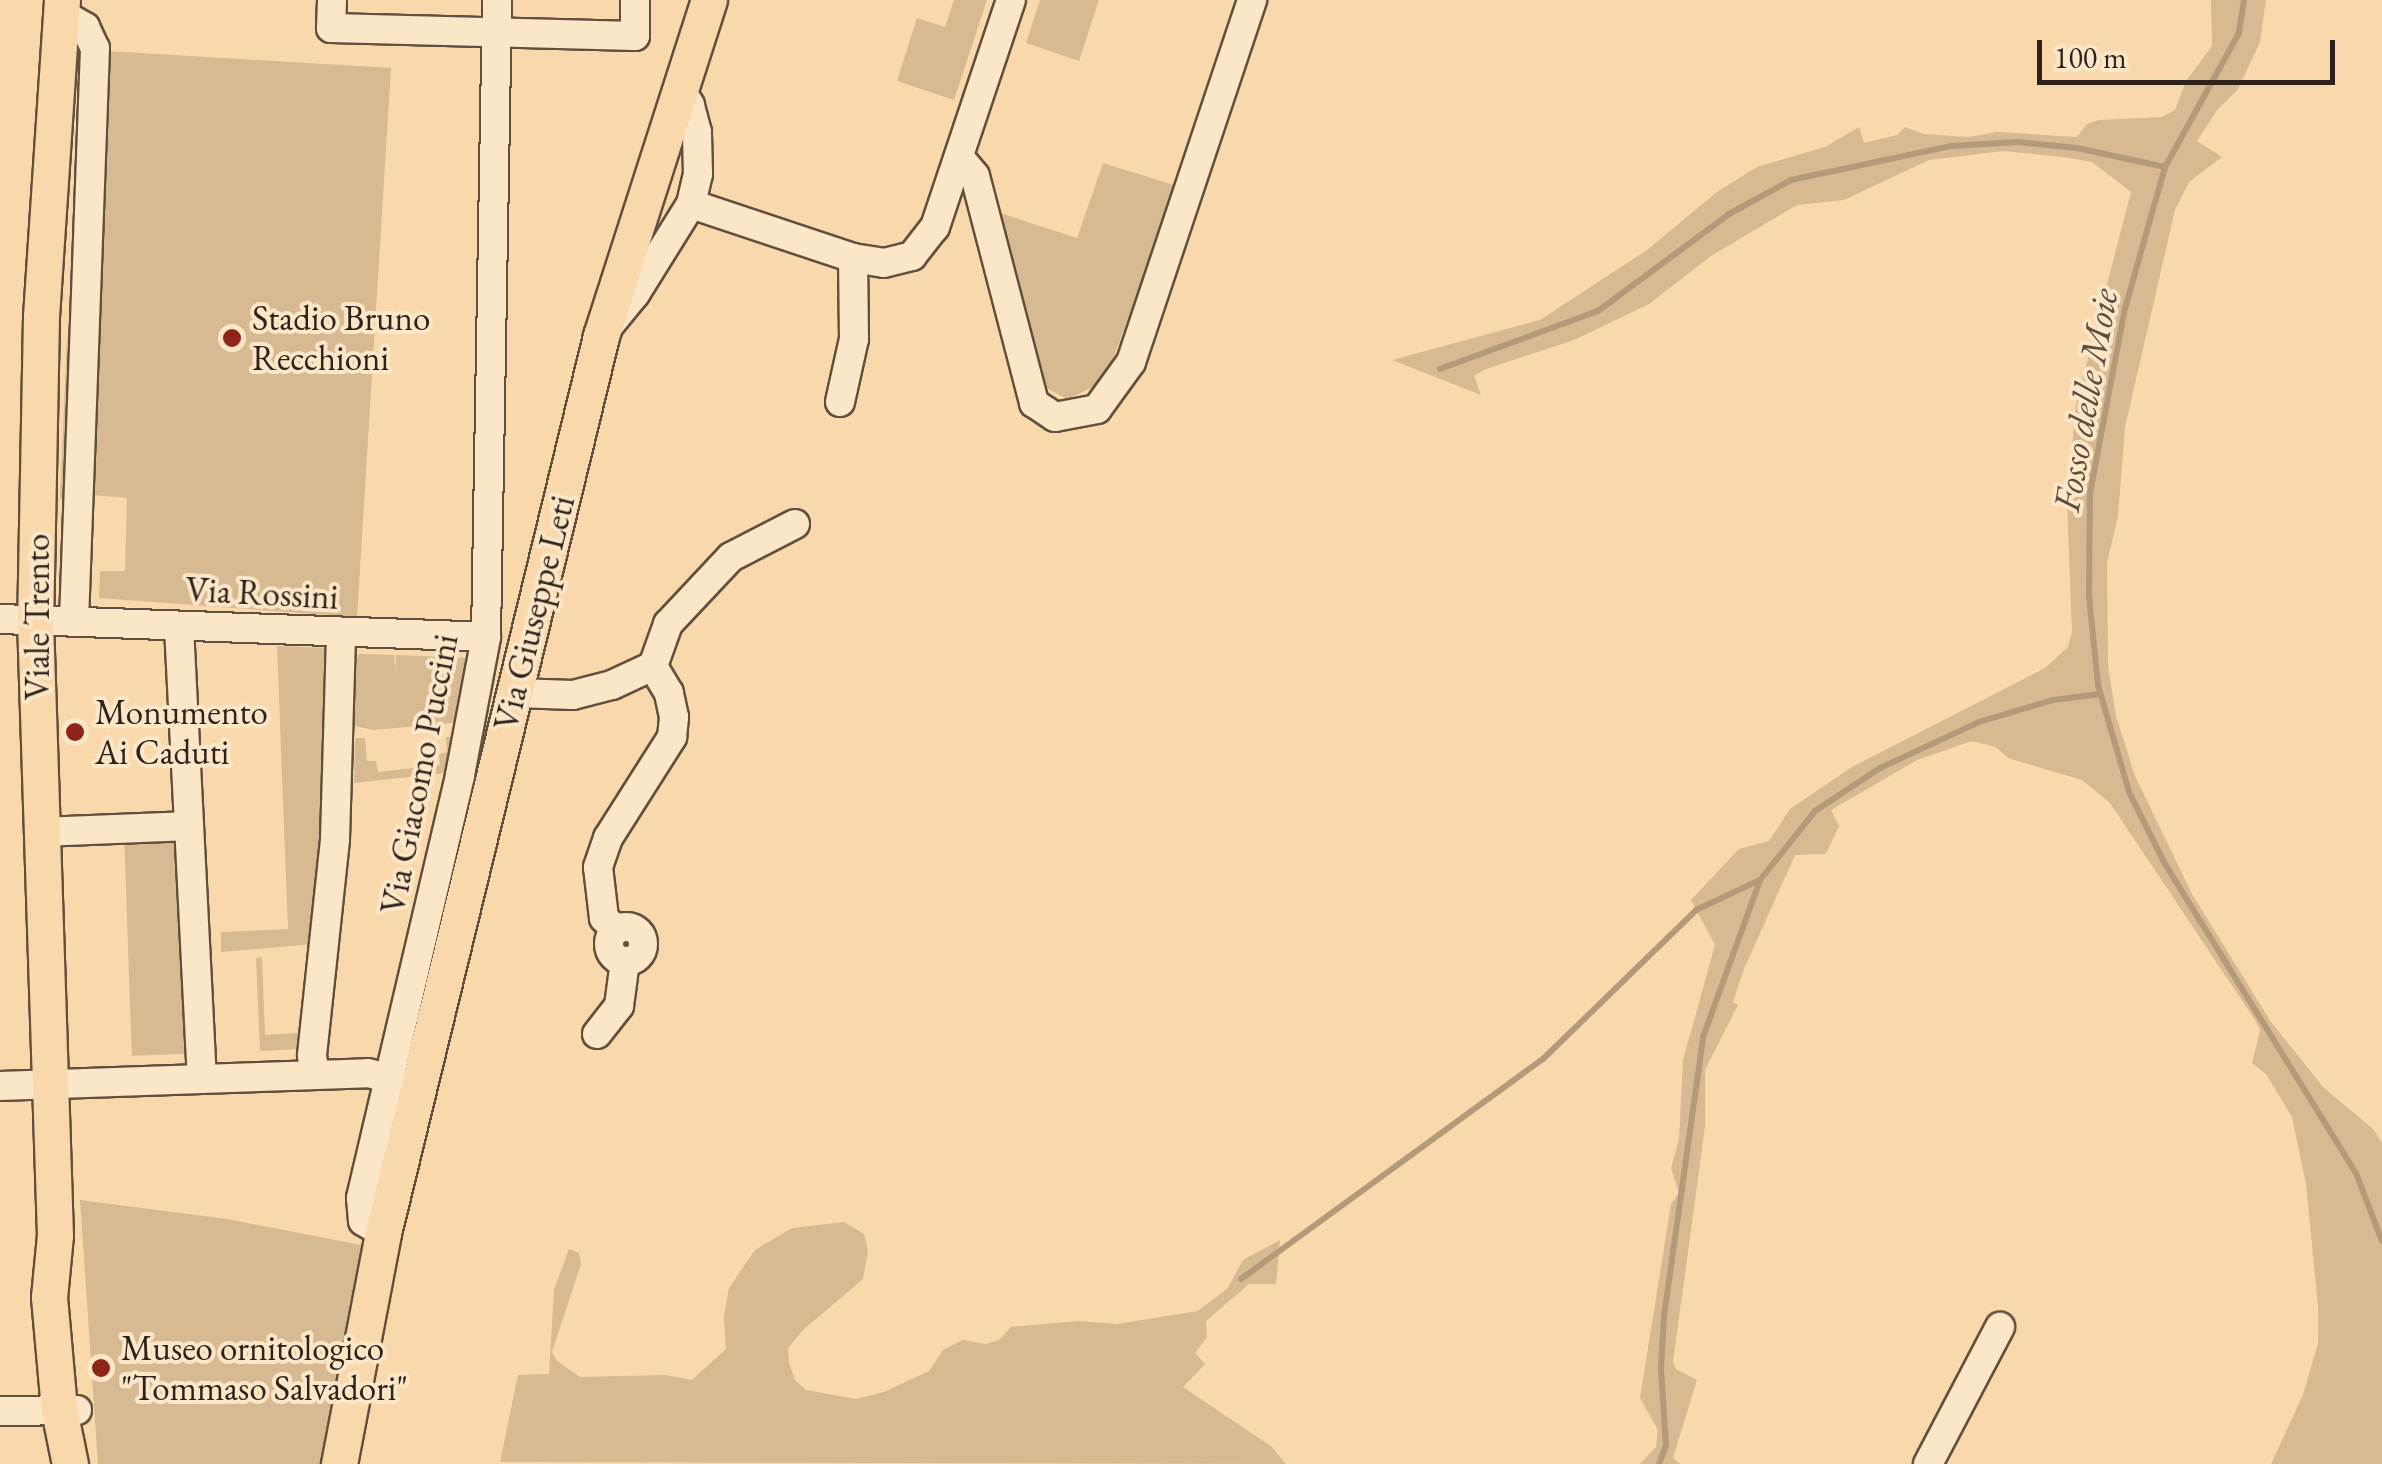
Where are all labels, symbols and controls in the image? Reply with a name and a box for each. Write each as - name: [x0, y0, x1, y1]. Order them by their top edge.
- scale bar: [2042, 20, 2340, 82]
- text: 100 m: [2054, 38, 2127, 77]
- water label: Fosso delle Moie: [2043, 285, 2127, 515]
- place label: Stadio Bruno Recchioni: [252, 297, 430, 379]
- marker: Stadio Bruno Recchioni: [221, 327, 243, 349]
- street label: Via Giuseppe Leti: [485, 491, 583, 735]
- street label: Viale Trento: [16, 534, 58, 700]
- street label: Via Rossini: [185, 568, 339, 618]
- street label: Via Giacomo Puccini: [371, 631, 467, 917]
- place label: Monumento Ai Caduti: [95, 691, 268, 773]
- marker: Monumento Ai Caduti: [64, 721, 86, 743]
- place label: Museo ornitologico "Tommaso Salvadori": [121, 1327, 408, 1409]
- marker: Museo ornitologico "Tommaso Salvadori": [90, 1357, 112, 1379]

